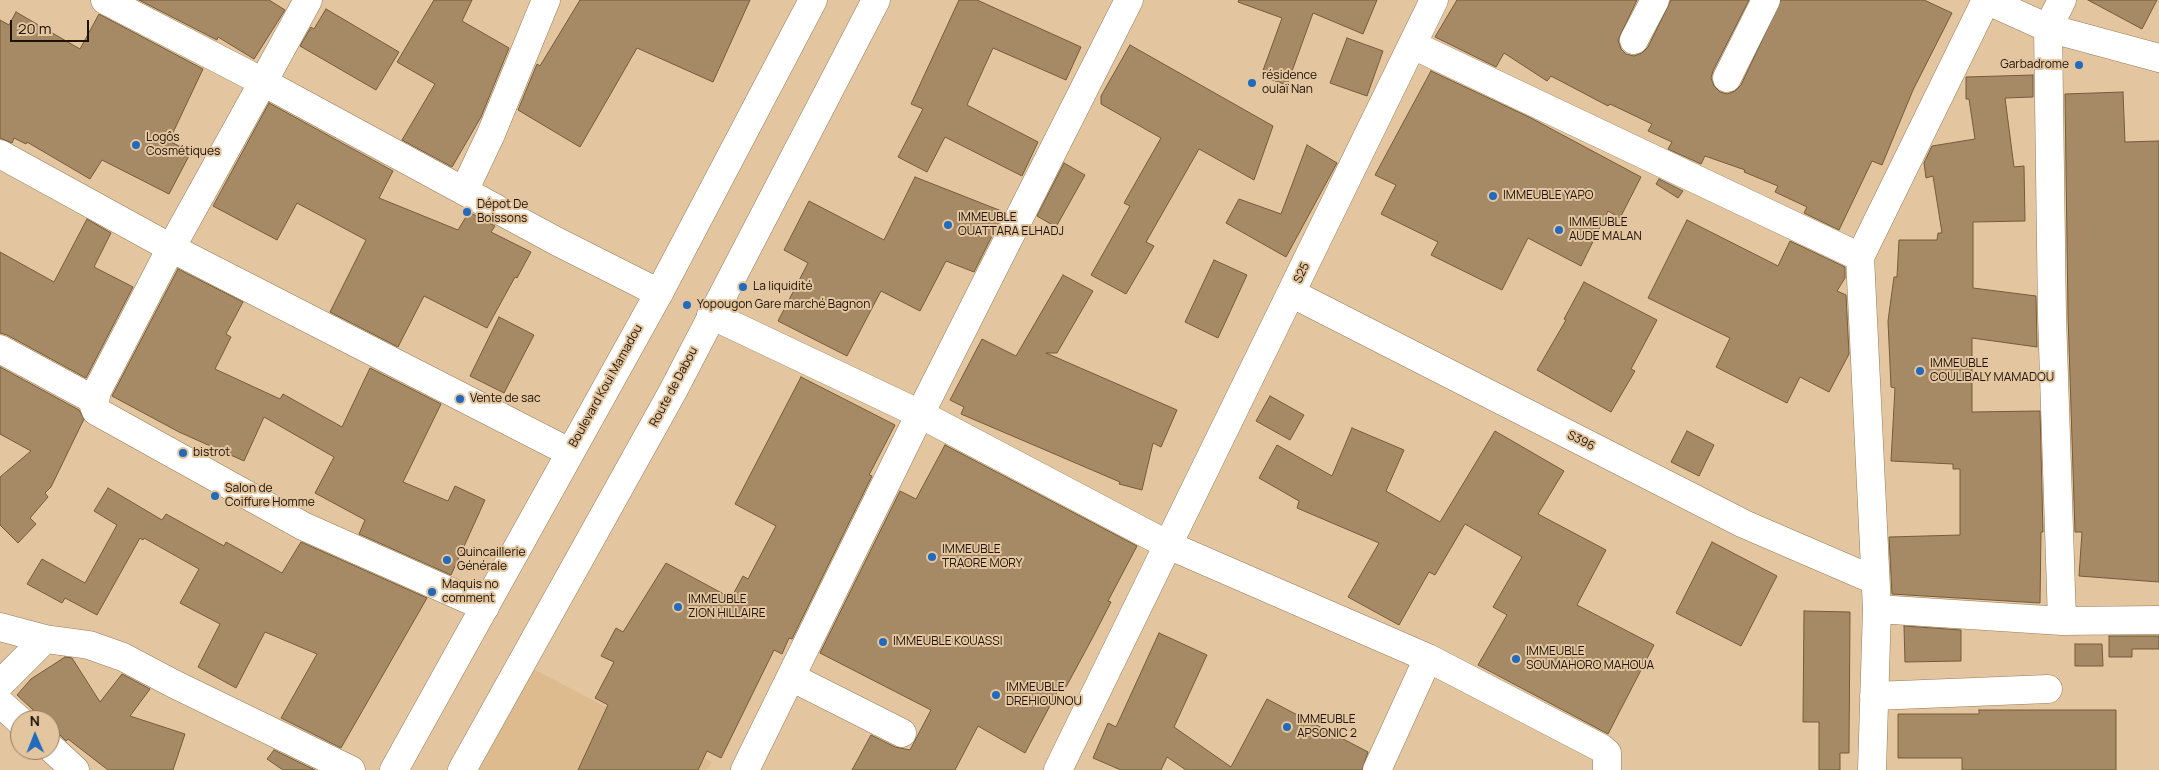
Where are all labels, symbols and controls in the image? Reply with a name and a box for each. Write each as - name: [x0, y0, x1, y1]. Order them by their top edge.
- scale bar: [12, 10, 91, 42]
- text: 20 m: [18, 18, 51, 39]
- place label: Garbadrome: [2000, 58, 2069, 72]
- marker: Garbadrome: [2073, 59, 2085, 71]
- place label: résidence oulaï Nan: [1262, 69, 1317, 97]
- marker: résidence oulaï Nan: [1246, 77, 1258, 89]
- place label: Logôs Cosmétiques: [146, 131, 220, 159]
- marker: Logôs Cosmétiques: [130, 139, 142, 151]
- place label: IMMEUBLE YAPO: [1503, 189, 1593, 203]
- marker: IMMEUBLE YAPO: [1487, 190, 1499, 202]
- place label: Dépot De Boissons: [477, 198, 528, 226]
- marker: Dépot De Boissons: [461, 206, 473, 218]
- place label: IMMEUBLE OUATTARA ELHADJ: [958, 211, 1064, 239]
- place label: IMMEUBLE AUDE MALAN: [1569, 216, 1642, 244]
- marker: IMMEUBLE OUATTARA ELHADJ: [942, 219, 954, 231]
- marker: IMMEUBLE AUDE MALAN: [1553, 224, 1565, 236]
- street label: S25: [1291, 260, 1313, 286]
- place label: La liquidité: [753, 280, 813, 294]
- marker: La liquidité: [737, 281, 749, 293]
- place label: Yopougon Gare marché Bagnon: [697, 298, 870, 312]
- marker: Yopougon Gare marché Bagnon: [681, 299, 693, 311]
- street label: Boulevard Koui Mamadou: [566, 322, 646, 450]
- street label: Route de Dabou: [647, 345, 701, 429]
- place label: IMMEUBLE COULIBALY MAMADOU: [1930, 357, 2054, 385]
- marker: IMMEUBLE COULIBALY MAMADOU: [1914, 365, 1926, 377]
- place label: Vente de sac: [470, 392, 541, 406]
- marker: Vente de sac: [454, 393, 466, 405]
- street label: S396: [1565, 428, 1597, 454]
- place label: bistrot: [193, 446, 230, 460]
- marker: bistrot: [177, 447, 189, 459]
- place label: Salon de Coiffure Homme: [225, 482, 315, 510]
- marker: Salon de Coiffure Homme: [209, 490, 221, 502]
- place label: IMMEUBLE TRAORE MORY: [942, 543, 1022, 571]
- place label: Quincaillerie Générale: [457, 546, 526, 574]
- marker: IMMEUBLE TRAORE MORY: [926, 551, 938, 563]
- marker: Quincaillerie Générale: [441, 554, 453, 566]
- place label: Maquis no comment: [442, 578, 499, 606]
- marker: Maquis no comment: [426, 586, 438, 598]
- place label: IMMEUBLE ZION HILLAIRE: [688, 593, 766, 621]
- marker: IMMEUBLE ZION HILLAIRE: [672, 601, 684, 613]
- place label: IMMEUBLE KOUASSI: [893, 635, 1003, 649]
- marker: IMMEUBLE KOUASSI: [877, 636, 889, 648]
- place label: IMMEUBLE SOUMAHORO MAHOUA: [1526, 645, 1654, 673]
- marker: IMMEUBLE SOUMAHORO MAHOUA: [1510, 653, 1522, 665]
- place label: IMMEUBLE DREHIOUNOU: [1006, 681, 1082, 709]
- marker: IMMEUBLE DREHIOUNOU: [990, 689, 1002, 701]
- north arrow: [10, 710, 60, 760]
- text: N: [30, 711, 40, 730]
- place label: IMMEUBLE APSONIC 2: [1297, 713, 1357, 741]
- marker: IMMEUBLE APSONIC 2: [1281, 721, 1293, 733]

